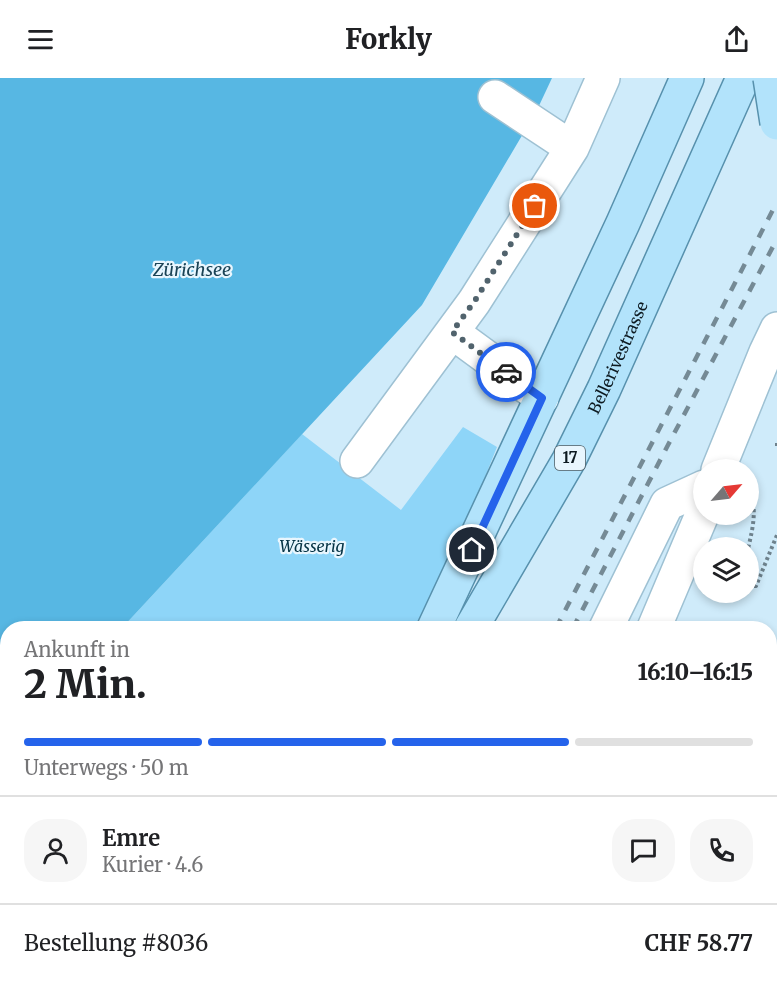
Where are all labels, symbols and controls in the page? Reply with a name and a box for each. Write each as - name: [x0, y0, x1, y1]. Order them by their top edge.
- text: Forkly: [345, 22, 432, 56]
- icon: menu: [24, 23, 57, 56]
- icon: share: [720, 23, 753, 56]
- pin: [509, 180, 560, 231]
- icon: bag: [518, 189, 551, 222]
- water label: Zürichsee: [152, 258, 231, 281]
- street label: Bellerivestrasse: [583, 298, 652, 417]
- courier: [476, 342, 536, 402]
- icon: car: [490, 356, 523, 389]
- road number: 17: [555, 446, 585, 470]
- north arrow: [693, 459, 759, 525]
- map controls: [693, 459, 759, 603]
- pin: [446, 524, 497, 575]
- icon: home: [455, 533, 488, 566]
- park label: Wässerig: [280, 536, 345, 556]
- button: layers: [693, 537, 759, 603]
- text: Ankunft in: [24, 637, 130, 662]
- text: 16:10–16:15: [637, 658, 753, 686]
- text: 2 Min.: [24, 660, 147, 709]
- text: Unterwegs · 50 m: [24, 755, 189, 780]
- button: person: [24, 819, 87, 882]
- button: chat: [612, 819, 675, 882]
- button: phone: [690, 819, 753, 882]
- text: Emre: [102, 824, 160, 852]
- text: Kurier · 4.6: [102, 852, 203, 877]
- text: Bestellung #8036: [24, 929, 208, 957]
- text: CHF 58.77: [645, 929, 753, 957]

